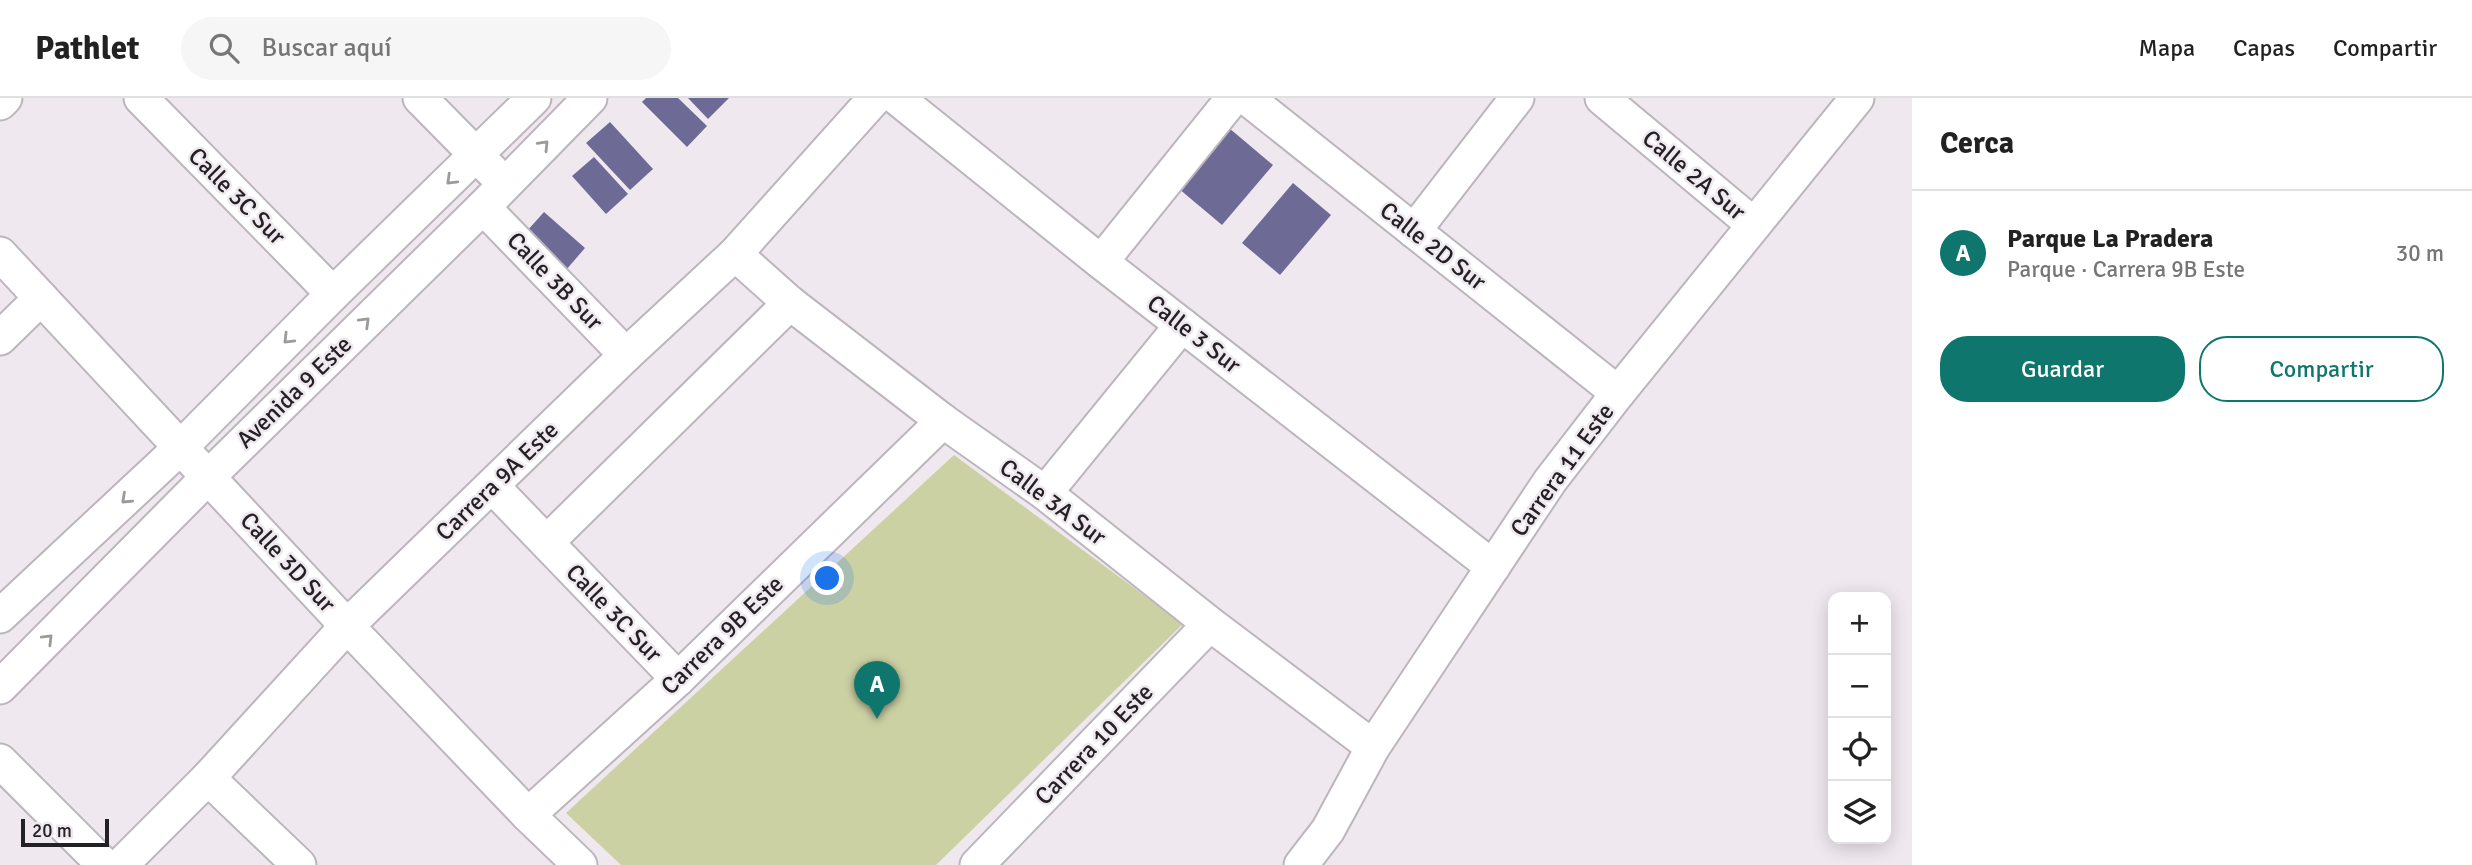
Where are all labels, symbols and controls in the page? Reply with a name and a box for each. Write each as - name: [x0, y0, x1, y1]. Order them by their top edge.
- search box: [181, 17, 671, 80]
- text: Pathlet: [35, 28, 139, 69]
- icon: search: [205, 29, 243, 67]
- text: Buscar aquí: [261, 32, 392, 64]
- text: Mapa: [2139, 33, 2195, 63]
- text: Capas: [2233, 33, 2295, 63]
- text: Compartir: [2333, 33, 2437, 63]
- street label: Calle 2A Sur: [1636, 123, 1752, 227]
- text: Cerca: [1940, 125, 2014, 162]
- one-way arrow: [536, 140, 549, 153]
- street label: Calle 3C Sur: [182, 141, 292, 251]
- one-way arrow: [446, 172, 459, 185]
- street label: Calle 2D Sur: [1374, 195, 1492, 297]
- text: Parque La Pradera: [2007, 223, 2213, 255]
- street label: Calle 3B Sur: [501, 225, 609, 337]
- text: A: [1956, 239, 1970, 268]
- text: 30 m: [2396, 239, 2444, 268]
- text: Parque · Carrera 9B Este: [2007, 255, 2245, 284]
- street label: Calle 3 Sur: [1141, 288, 1247, 380]
- one-way arrow: [357, 318, 370, 331]
- street label: Avenida 9 Este: [230, 329, 358, 455]
- one-way arrow: [284, 331, 297, 344]
- button: Guardar: [1940, 336, 2185, 402]
- button: Compartir: [2199, 336, 2444, 402]
- street label: Carrera 11 Este: [1504, 398, 1620, 542]
- street label: Carrera 9A Este: [429, 415, 565, 547]
- street label: Calle 3A Sur: [994, 452, 1112, 552]
- one-way arrow: [121, 490, 134, 503]
- street label: Calle 3D Sur: [234, 506, 342, 619]
- street label: Calle 3C Sur: [560, 557, 668, 669]
- your location: [810, 561, 844, 595]
- street label: Carrera 9B Este: [654, 569, 790, 701]
- map controls: [1828, 592, 1891, 844]
- button: +: [1828, 592, 1891, 655]
- one-way arrow: [40, 634, 53, 647]
- button: −: [1828, 655, 1891, 718]
- pin: A: [854, 661, 900, 719]
- street label: Carrera 10 Este: [1029, 677, 1159, 811]
- button: locate: [1828, 718, 1891, 781]
- button: layers: [1828, 781, 1891, 844]
- scale bar: [21, 816, 108, 848]
- text: 20 m: [32, 819, 72, 843]

